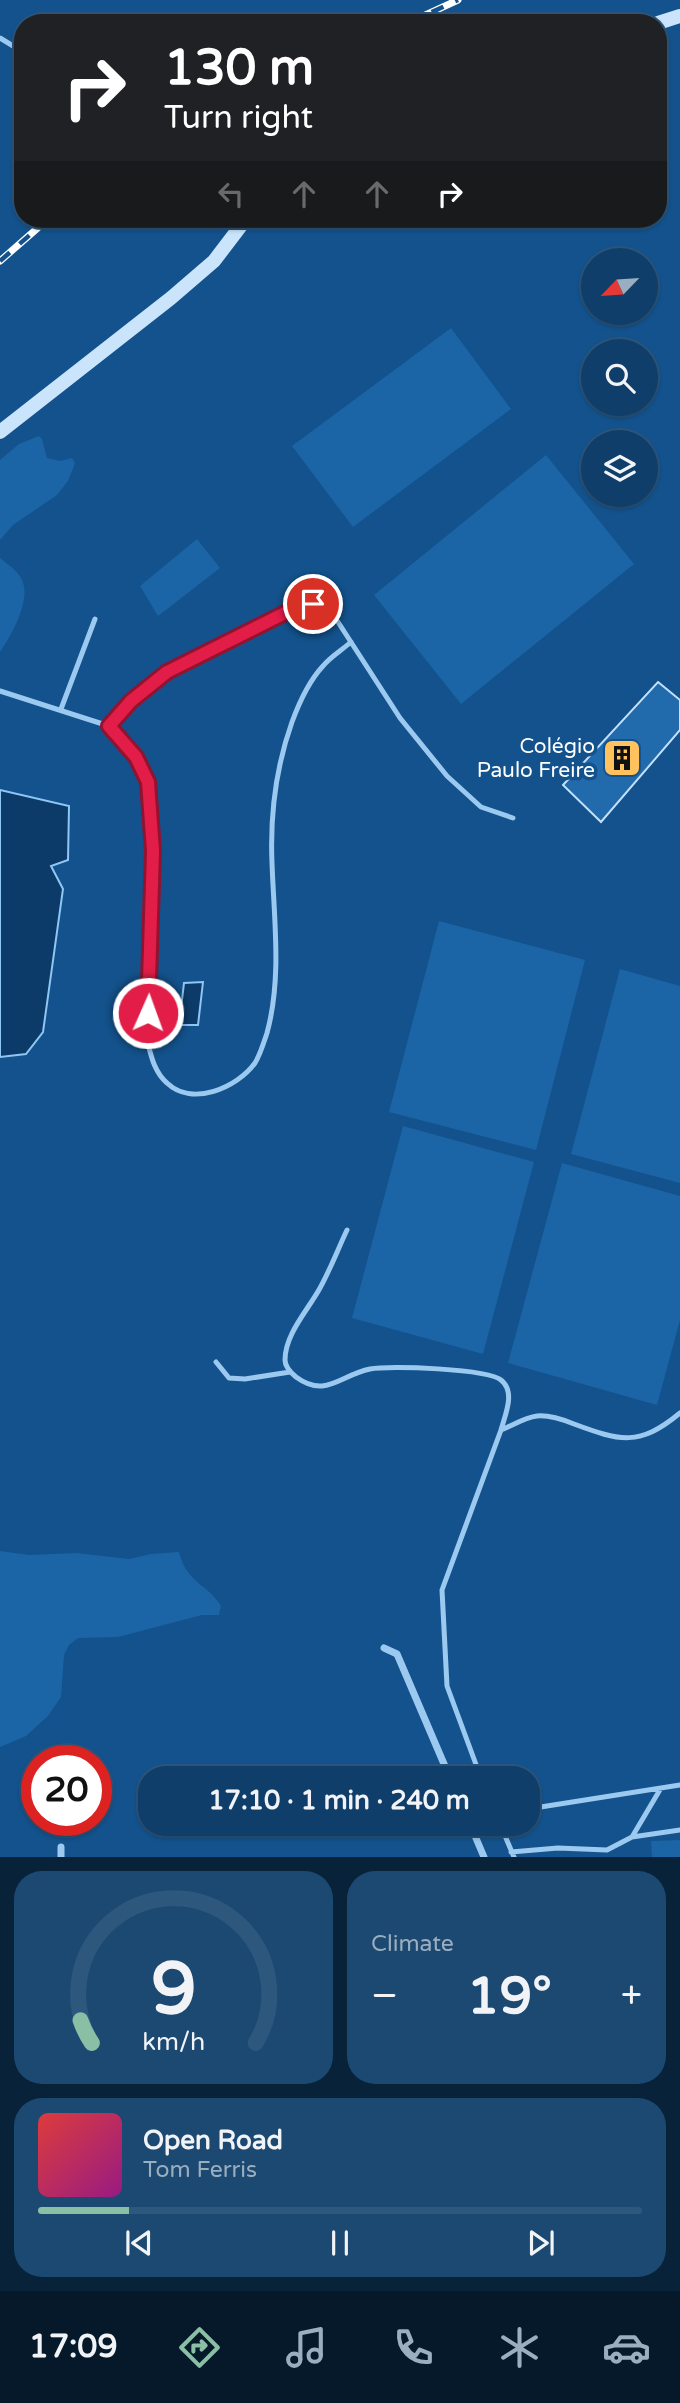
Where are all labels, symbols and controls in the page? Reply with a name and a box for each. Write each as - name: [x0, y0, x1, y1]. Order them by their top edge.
- text: 130 m: [164, 39, 314, 98]
- icon: right: [49, 42, 140, 133]
- text: Turn right: [164, 99, 313, 137]
- icon: left: [212, 175, 250, 213]
- icon: ahead: [285, 175, 323, 213]
- icon: ahead: [358, 175, 396, 213]
- icon: right: [431, 175, 469, 213]
- north arrow: [581, 248, 658, 326]
- map controls: [581, 248, 658, 507]
- button: search: [581, 339, 658, 416]
- button: layers: [581, 430, 658, 507]
- pin: [283, 574, 343, 634]
- icon: arrive: [294, 585, 332, 623]
- place label: Colégio Paulo Freire: [477, 734, 595, 783]
- building icon: Colégio Paulo Freire: [601, 737, 643, 779]
- position arrow: [111, 976, 185, 1050]
- speed limit sign: 20: [21, 1745, 112, 1836]
- text: 17:10 · 1 min · 240 m: [208, 1785, 470, 1816]
- text: Climate: [371, 1930, 454, 1958]
- text: 9: [151, 1947, 196, 2035]
- text: 19°: [467, 1965, 552, 2028]
- text: −: [371, 1973, 398, 2019]
- text: +: [621, 1973, 642, 2019]
- text: km/h: [142, 2027, 205, 2057]
- text: Open Road: [143, 2125, 283, 2156]
- text: Tom Ferris: [143, 2156, 257, 2184]
- icon: previous: [120, 2224, 158, 2262]
- icon: pause: [321, 2224, 359, 2262]
- icon: next: [522, 2224, 560, 2262]
- icon: directions: [175, 2323, 224, 2372]
- icon: music: [282, 2323, 331, 2372]
- icon: phone: [389, 2323, 438, 2372]
- icon: climate: [495, 2323, 544, 2372]
- icon: car: [602, 2323, 651, 2372]
- text: 17:09: [29, 2328, 118, 2366]

